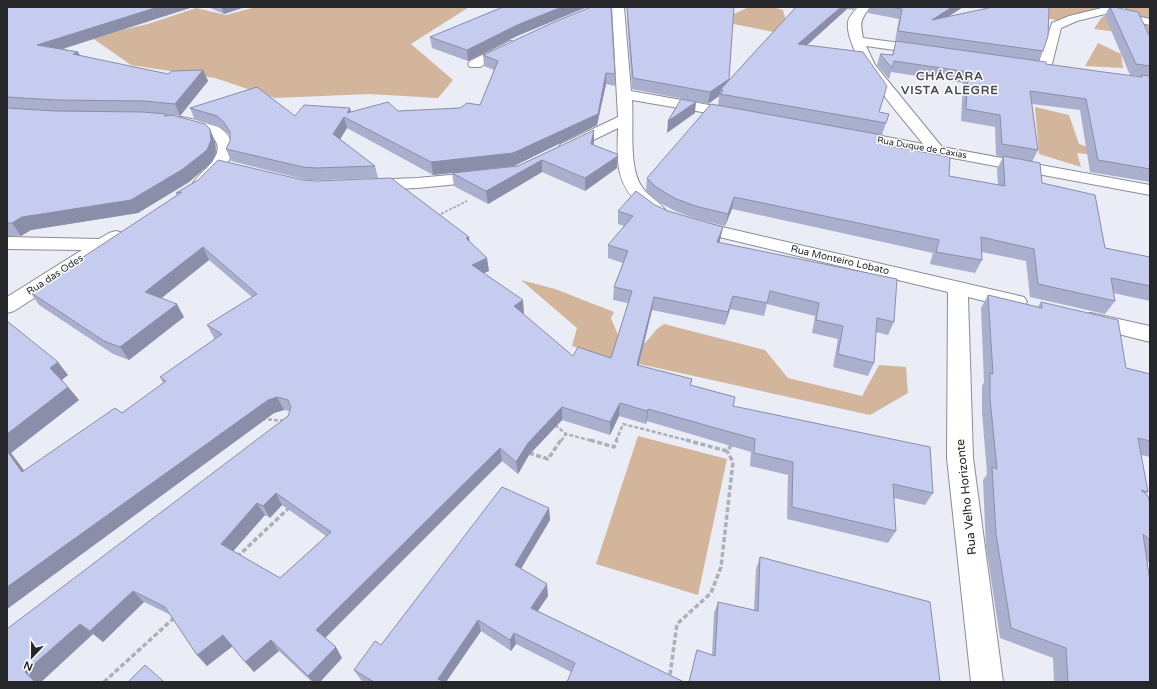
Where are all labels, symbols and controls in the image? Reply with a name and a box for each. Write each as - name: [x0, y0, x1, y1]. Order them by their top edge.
- district label: CHÁCARA VISTA ALEGRE: [901, 69, 999, 97]
- street label: Rua Duque de Caxias: [876, 135, 968, 161]
- street label: Rua Monteiro Lobato: [790, 243, 890, 277]
- street label: Rua das Odes: [24, 252, 86, 298]
- street label: Rua Velho Horizonte: [953, 438, 979, 556]
- north arrow: [12, 637, 52, 677]
- text: N: [22, 658, 35, 673]

